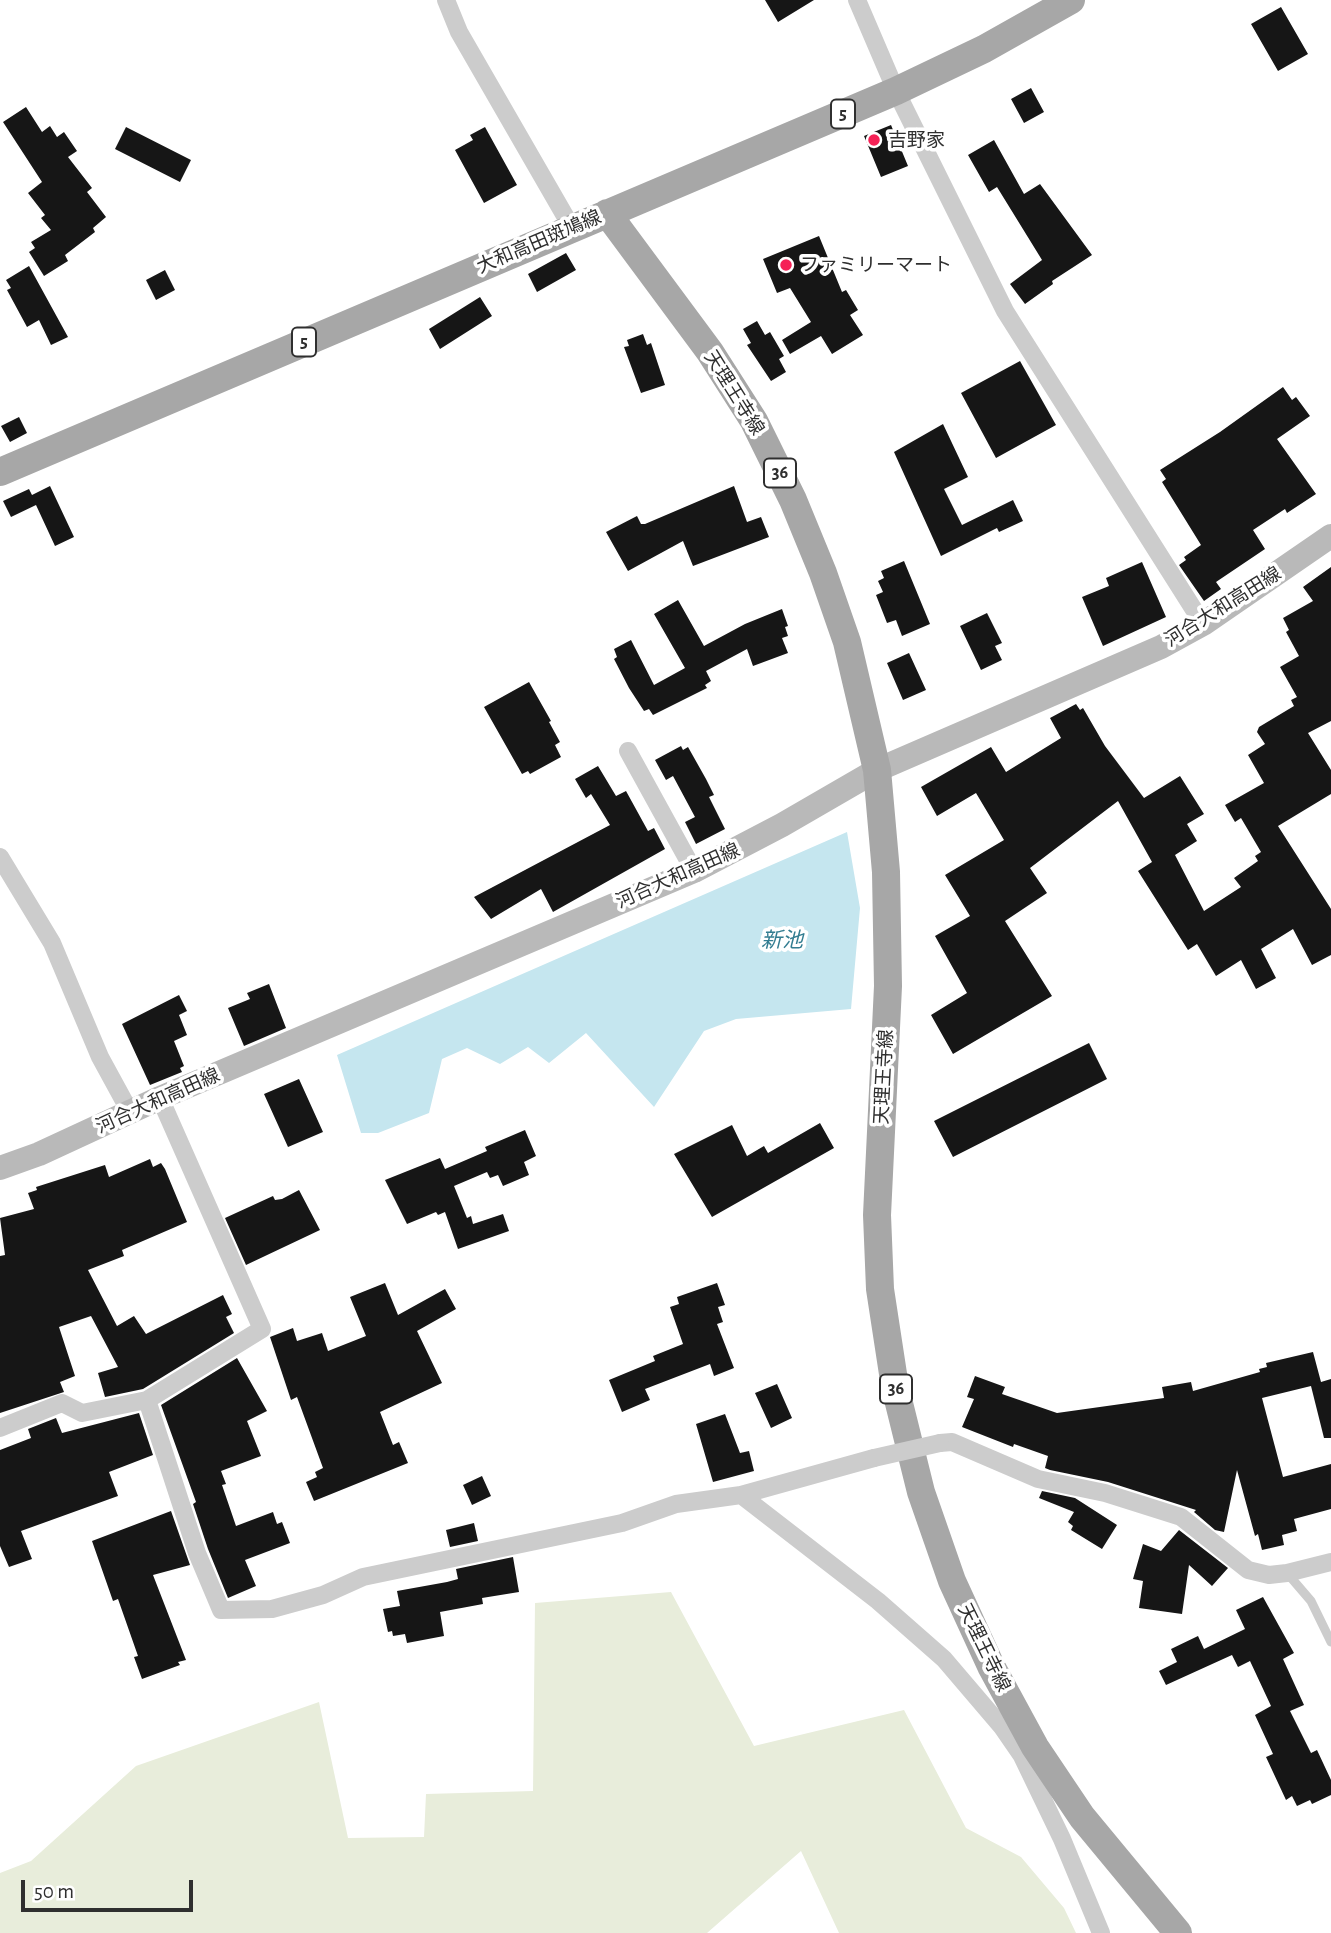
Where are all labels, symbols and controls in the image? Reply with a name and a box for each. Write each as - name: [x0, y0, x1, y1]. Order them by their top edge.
- road number: 5: [831, 100, 855, 128]
- place label: 吉野家: [888, 129, 945, 151]
- marker: 吉野家: [866, 132, 882, 148]
- street label: 大和高田斑鳩線: [473, 206, 605, 278]
- place label: ファミリーマート: [800, 254, 952, 276]
- marker: ファミリーマート: [778, 257, 794, 273]
- road number: 5: [292, 328, 316, 356]
- street label: 天理王寺線: [699, 347, 769, 439]
- road number: 36: [764, 458, 796, 488]
- street label: 河合大和高田線: [1161, 562, 1285, 652]
- street label: 河合大和高田線: [613, 839, 743, 913]
- water label: 新池: [761, 928, 803, 954]
- street label: 天理王寺線: [870, 1029, 898, 1125]
- street label: 河合大和高田線: [93, 1064, 223, 1138]
- road number: 36: [880, 1374, 912, 1404]
- street label: 天理王寺線: [953, 1600, 1015, 1696]
- scale bar: [24, 1867, 196, 1911]
- text: 50 m: [34, 1881, 74, 1902]

